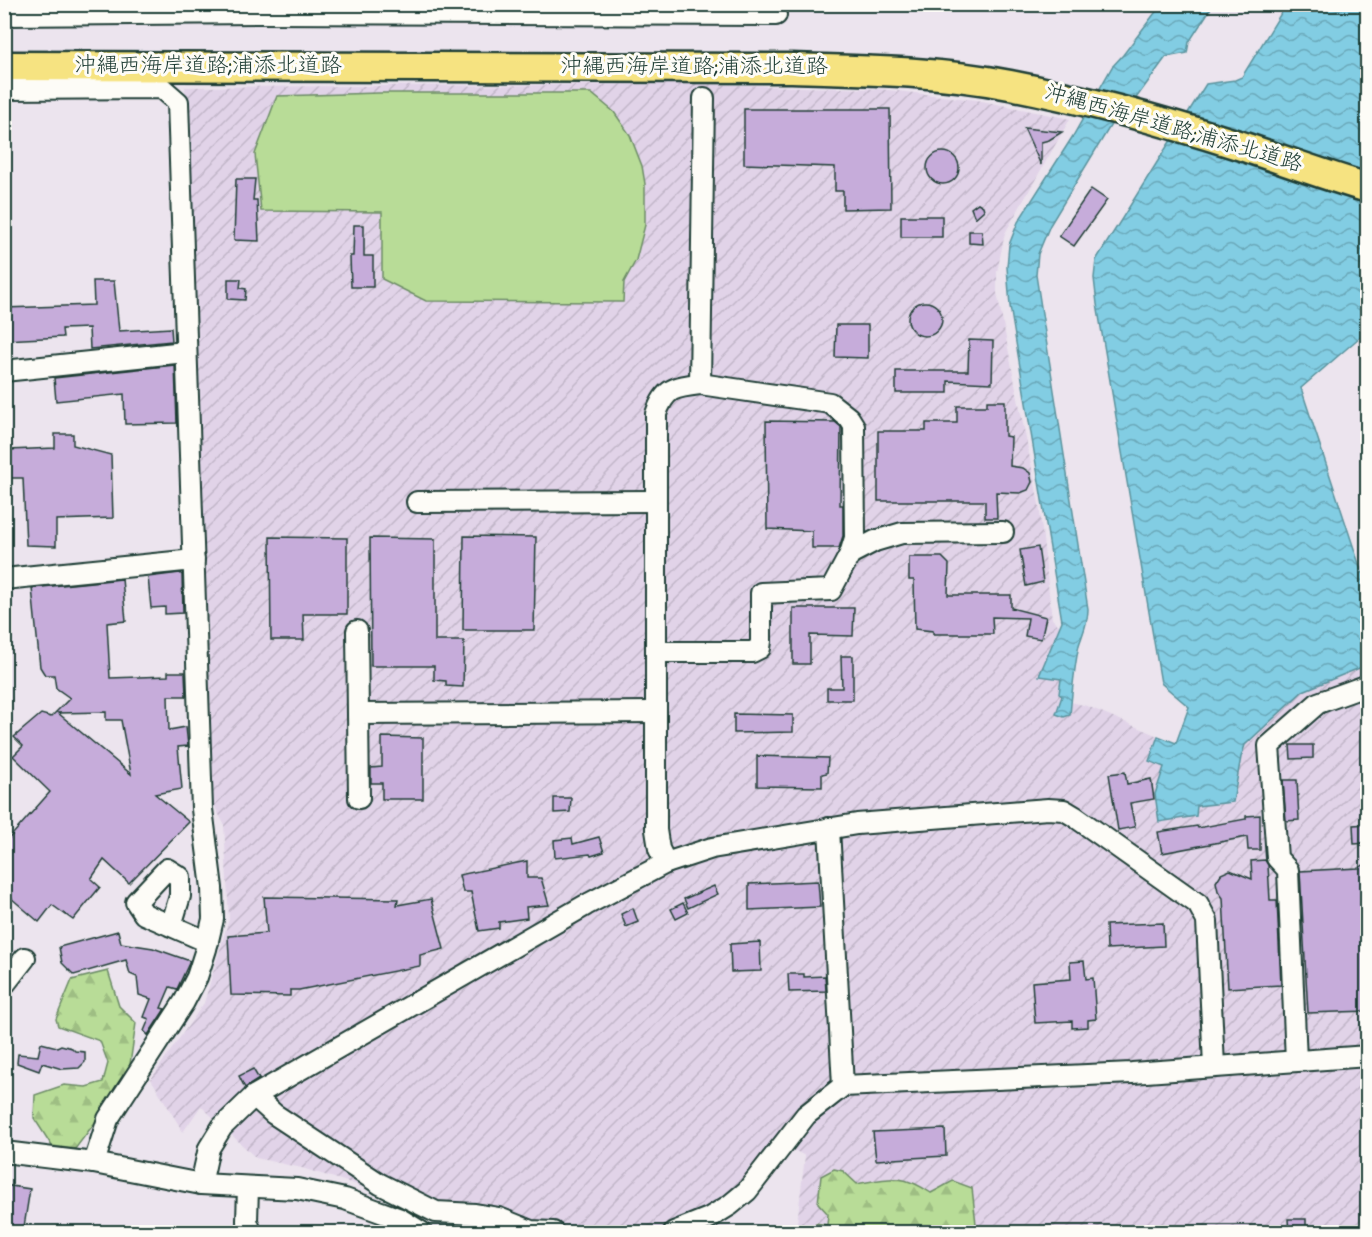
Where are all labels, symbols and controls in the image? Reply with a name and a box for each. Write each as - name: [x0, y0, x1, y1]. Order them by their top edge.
- street label: 沖縄西海岸道路;浦添北道路: [74, 52, 342, 83]
- street label: 沖縄西海岸道路;浦添北道路: [560, 53, 828, 84]
- street label: 沖縄西海岸道路;浦添北道路: [1040, 78, 1306, 182]

